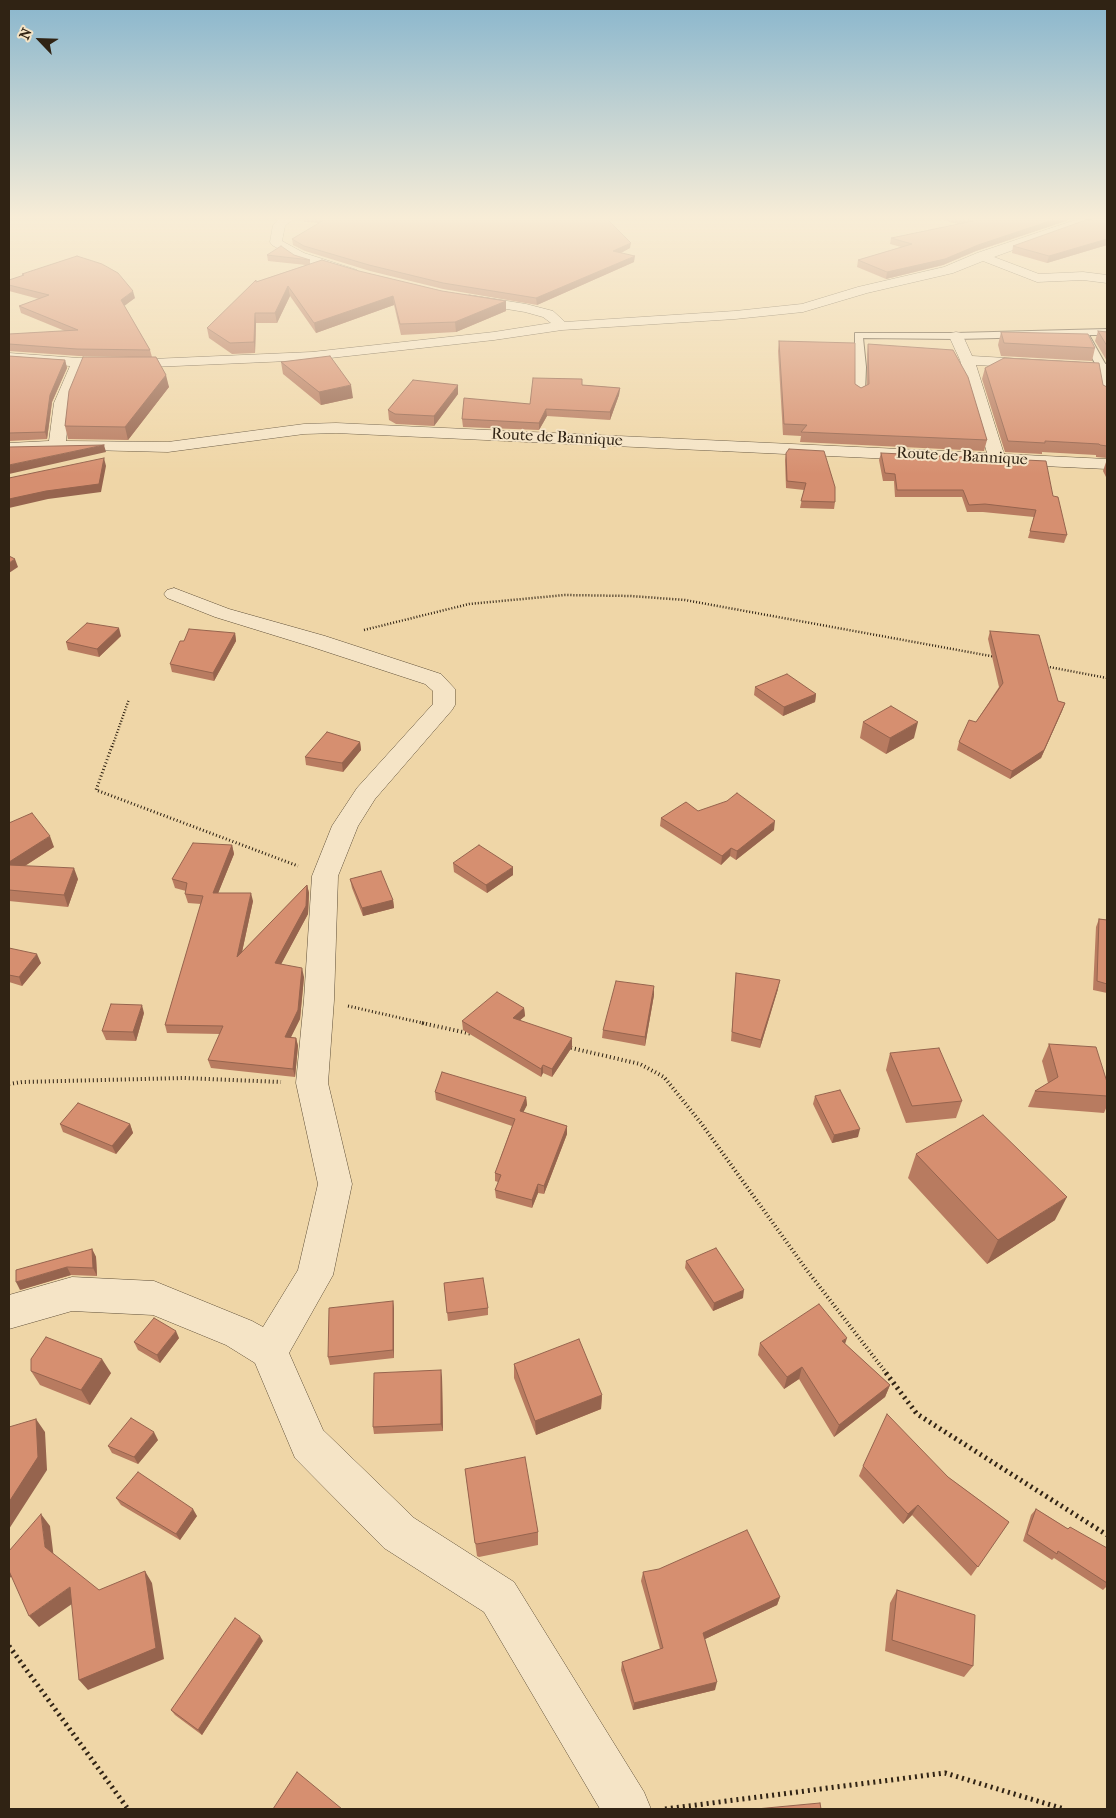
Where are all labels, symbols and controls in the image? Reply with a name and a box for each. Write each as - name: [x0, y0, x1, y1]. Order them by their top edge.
- north arrow: [15, 15, 65, 65]
- text: N: [16, 25, 36, 42]
- street label: Route de Bannique: [491, 425, 623, 451]
- street label: Route de Bannique: [896, 444, 1028, 470]

